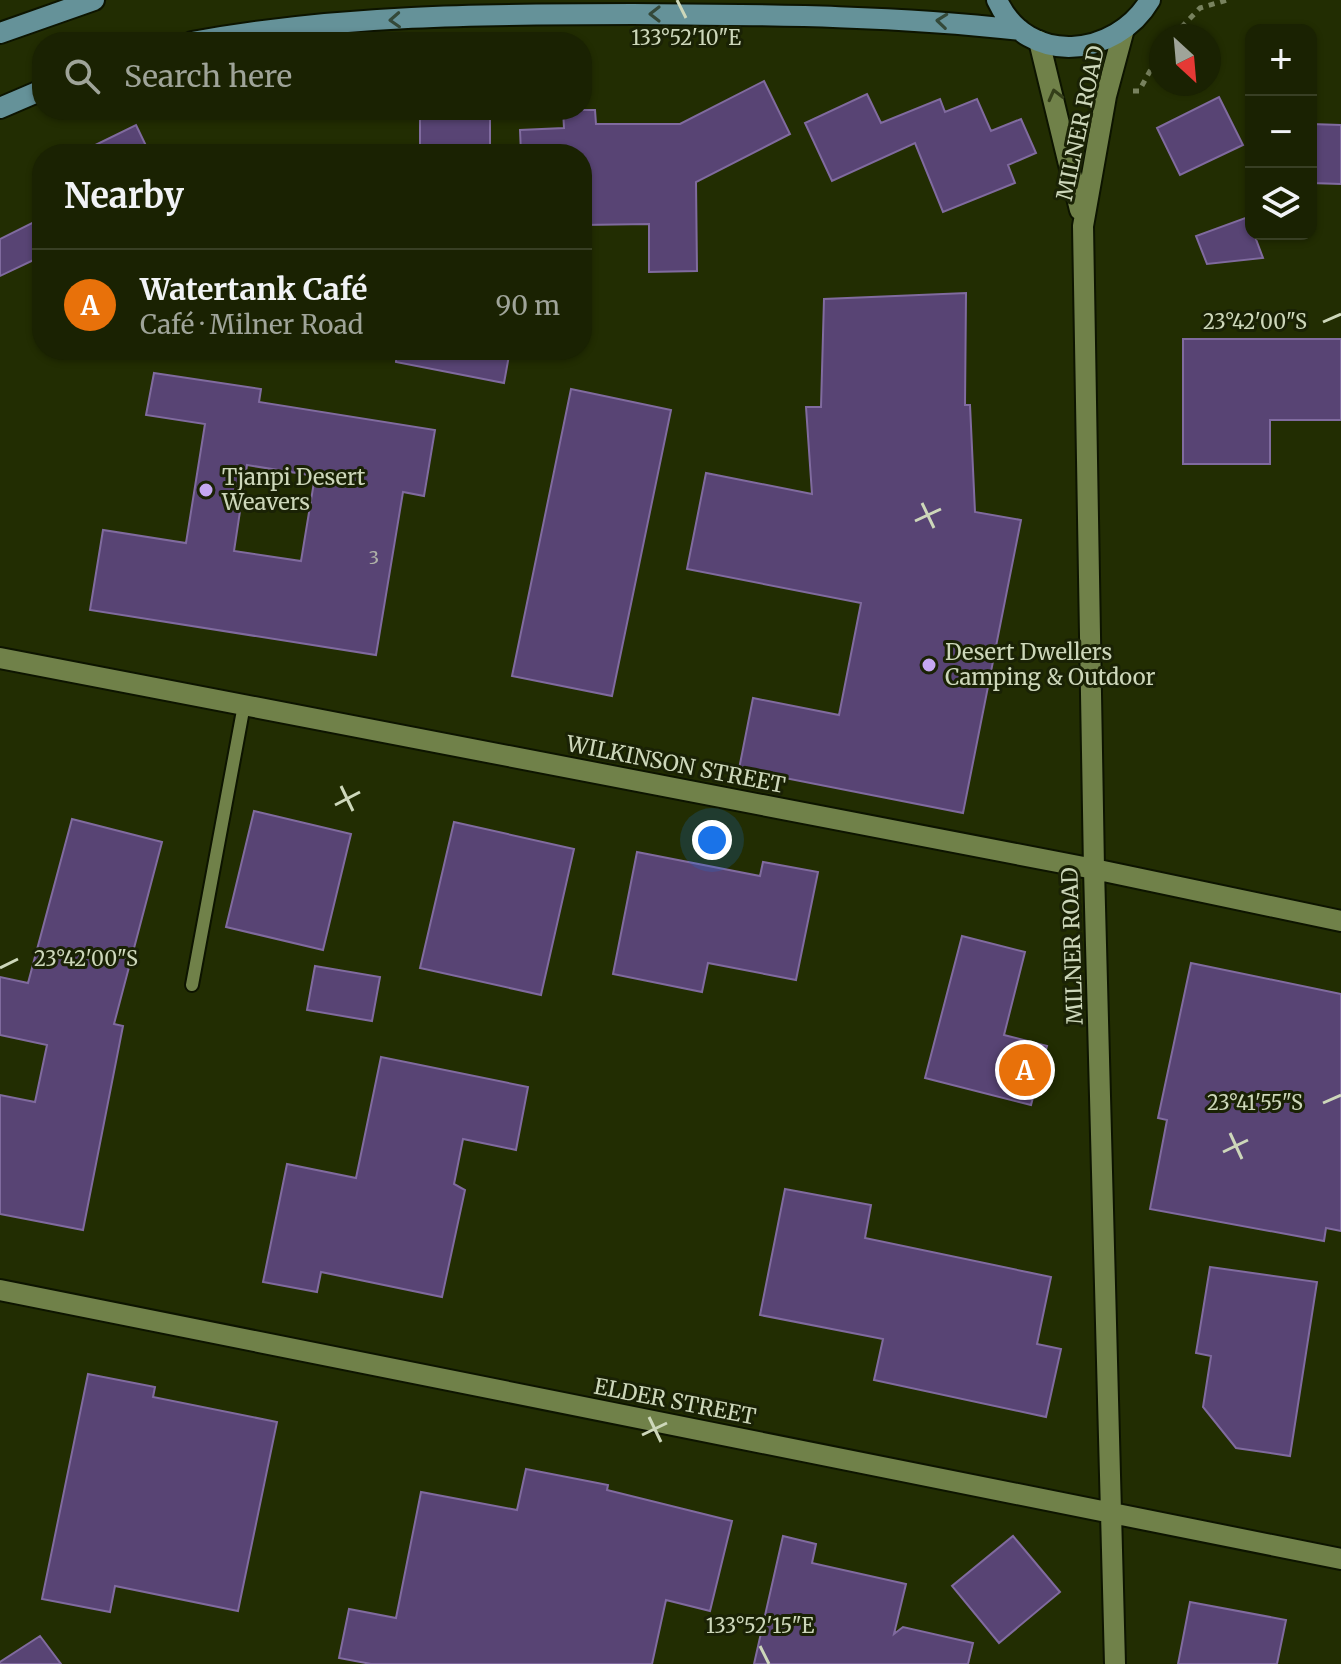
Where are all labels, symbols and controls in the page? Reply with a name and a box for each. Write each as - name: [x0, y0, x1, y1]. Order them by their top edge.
- one-way arrow: [648, 6, 661, 23]
- one-way arrow: [388, 11, 401, 28]
- one-way arrow: [935, 13, 948, 30]
- north arrow: [1149, 24, 1221, 96]
- map controls: [1245, 24, 1317, 240]
- button: +: [1245, 24, 1317, 96]
- text: 133°52'10"E: [631, 25, 741, 50]
- search box: [32, 32, 592, 120]
- street label: MILNER ROAD: [1050, 43, 1110, 203]
- icon: search: [60, 54, 104, 98]
- text: Search here: [124, 57, 292, 95]
- one-way arrow: [1047, 89, 1064, 103]
- button: −: [1245, 96, 1317, 168]
- button: layers: [1245, 168, 1317, 240]
- text: Nearby: [64, 175, 184, 217]
- text: Watertank Café: [140, 270, 367, 308]
- text: A: [81, 289, 99, 322]
- text: 90 m: [496, 289, 560, 322]
- text: Café · Milner Road: [140, 308, 364, 341]
- text: 23°42'00"S: [1203, 309, 1307, 334]
- place label: Tjanpi Desert Weavers: [221, 463, 366, 516]
- marker: Tjanpi Desert Weavers: [197, 481, 215, 499]
- house number: 3: [369, 546, 379, 569]
- place label: Desert Dwellers Camping & Outdoor: [945, 638, 1155, 691]
- marker: Desert Dwellers Camping & Outdoor: [920, 656, 938, 674]
- street label: WILKINSON STREET: [563, 729, 788, 799]
- your location: [692, 820, 732, 860]
- street label: MILNER ROAD: [1055, 867, 1089, 1025]
- text: 23°42'00"S: [34, 946, 138, 971]
- pin: A: [999, 1040, 1051, 1100]
- text: 23°41'55"S: [1207, 1090, 1303, 1115]
- street label: ELDER STREET: [592, 1372, 758, 1430]
- text: 133°52'15"E: [706, 1613, 814, 1638]

